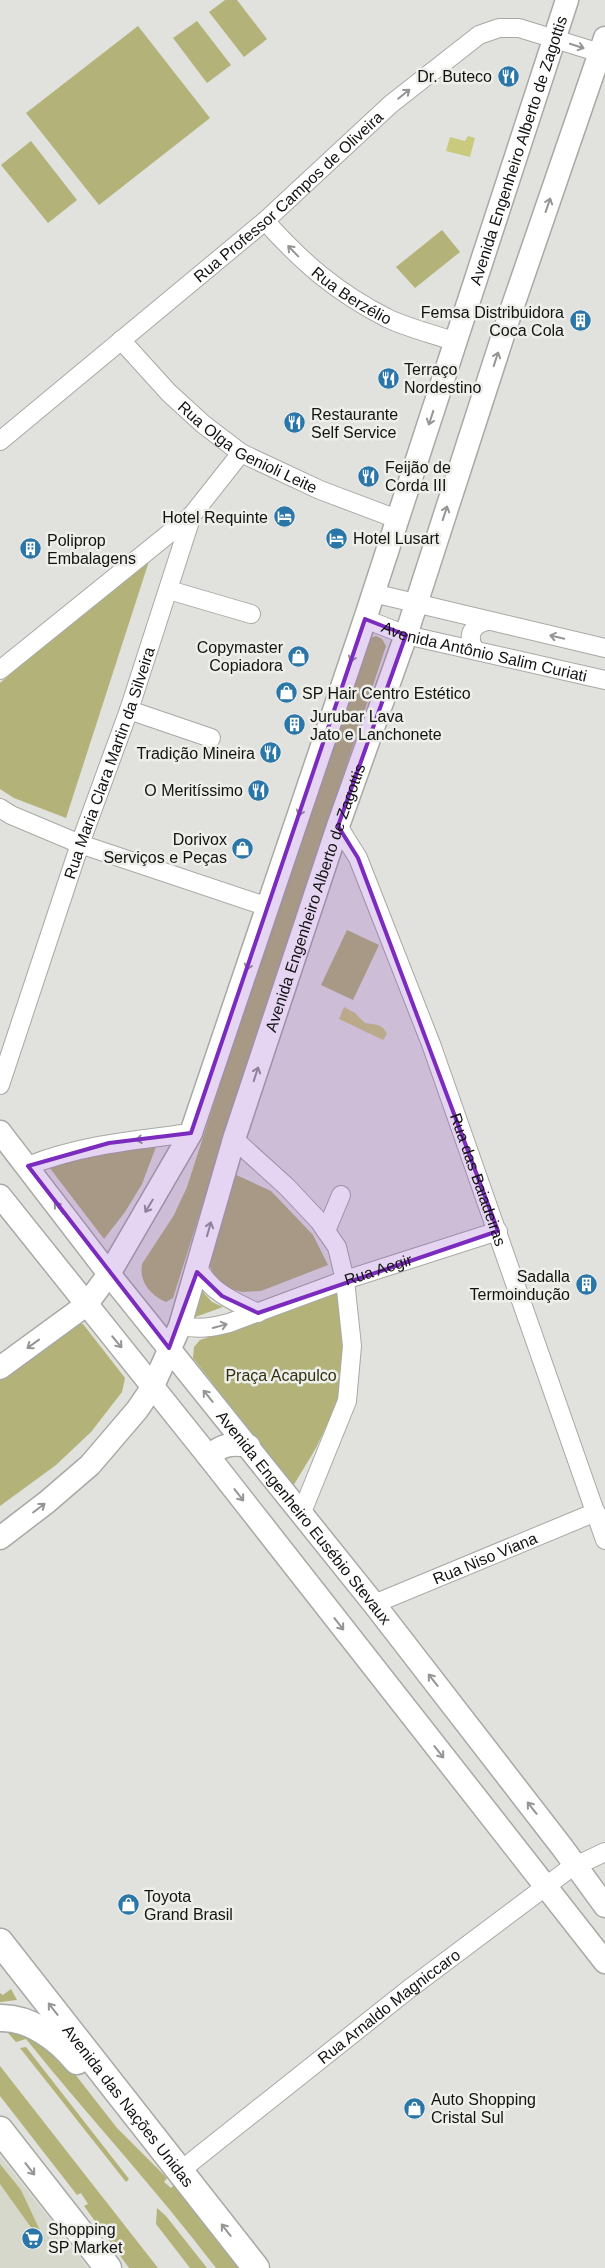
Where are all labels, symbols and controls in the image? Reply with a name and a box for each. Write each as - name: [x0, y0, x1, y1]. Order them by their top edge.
- street label: Avenida Engenheiro Alberto de Zagottis: [466, 14, 570, 287]
- one-way arrow: [569, 42, 585, 51]
- restaurant icon: Dr. Buteco: [496, 64, 520, 88]
- place label: Dr. Buteco: [417, 68, 492, 85]
- one-way arrow: [397, 88, 410, 99]
- street label: Rua Professor Campos de Oliveira: [190, 108, 386, 285]
- one-way arrow: [544, 198, 553, 213]
- one-way arrow: [287, 245, 299, 258]
- street label: Rua Berzélio: [309, 263, 394, 327]
- place label: Femsa Distribuidora Coca Cola: [421, 304, 564, 339]
- building icon: Femsa Distribuidora Coca Cola: [568, 309, 592, 333]
- one-way arrow: [491, 351, 501, 367]
- place label: Terraço Nordestino: [404, 361, 481, 396]
- restaurant icon: Terraço Nordestino: [376, 366, 400, 390]
- street label: Rua Olga Genioli Leite: [175, 397, 320, 496]
- place label: Restaurante Self Service: [311, 406, 398, 441]
- one-way arrow: [425, 409, 435, 425]
- restaurant icon: Restaurante Self Service: [283, 411, 307, 435]
- place label: Feijão de Corda III: [385, 459, 451, 494]
- restaurant icon: Feijão de Corda III: [357, 464, 381, 488]
- hotel icon: Hotel Requinte: [272, 505, 296, 529]
- one-way arrow: [441, 506, 451, 522]
- place label: Hotel Requinte: [162, 509, 268, 526]
- hotel icon: Hotel Lusart: [325, 526, 349, 550]
- place label: Hotel Lusart: [353, 530, 440, 547]
- place label: Poliprop Embalagens: [47, 532, 136, 567]
- building icon: Poliprop Embalagens: [19, 537, 43, 561]
- street label: Avenida Antônio Salim Curiati: [379, 618, 589, 684]
- one-way arrow: [550, 632, 566, 641]
- place label: Copymaster Copiadora: [197, 639, 284, 674]
- shop icon: Copymaster Copiadora: [287, 644, 311, 668]
- street label: Rua Maria Clara Martin da Silveira: [60, 645, 157, 881]
- one-way arrow: [348, 647, 357, 663]
- shop icon: SP Hair Centro Estético: [274, 681, 298, 705]
- place label: SP Hair Centro Estético: [302, 685, 471, 702]
- place label: Jurubar Lava Jato e Lanchonete: [310, 708, 442, 743]
- building icon: Jurubar Lava Jato e Lanchonete: [282, 713, 306, 737]
- restaurant icon: Tradição Mineira: [259, 741, 283, 765]
- place label: Tradição Mineira: [136, 745, 255, 762]
- street label: Avenida Engenheiro Alberto de Zagottis: [262, 761, 368, 1034]
- restaurant icon: O Meritíssimo: [247, 778, 271, 802]
- place label: O Meritíssimo: [144, 782, 243, 799]
- one-way arrow: [296, 801, 305, 817]
- place label: Dorivox Serviços e Peças: [103, 831, 227, 866]
- shop icon: Dorivox Serviços e Peças: [231, 836, 255, 860]
- one-way arrow: [244, 955, 253, 971]
- one-way arrow: [252, 1066, 261, 1082]
- street label: Rua das Baiadeiras: [447, 1111, 510, 1248]
- one-way arrow: [135, 1134, 151, 1144]
- one-way arrow: [144, 1198, 154, 1212]
- one-way arrow: [54, 1201, 64, 1215]
- one-way arrow: [205, 1222, 214, 1238]
- street label: Rua Aegir: [342, 1250, 415, 1288]
- place label: Sadalla Termoindução: [470, 1268, 570, 1303]
- building icon: Sadalla Termoindução: [574, 1273, 598, 1297]
- one-way arrow: [211, 1321, 227, 1330]
- one-way arrow: [112, 1335, 123, 1348]
- one-way arrow: [27, 1338, 40, 1349]
- park label: Praça Acapulco: [225, 1367, 337, 1384]
- one-way arrow: [203, 1390, 214, 1403]
- street label: Avenida Engenheiro Eusébio Stevaux: [214, 1407, 395, 1627]
- one-way arrow: [234, 1489, 245, 1502]
- one-way arrow: [32, 1503, 45, 1514]
- street label: Rua Niso Viana: [430, 1529, 539, 1587]
- one-way arrow: [334, 1617, 344, 1631]
- one-way arrow: [427, 1674, 438, 1687]
- one-way arrow: [434, 1745, 445, 1758]
- one-way arrow: [527, 1802, 538, 1815]
- place label: Toyota Grand Brasil: [144, 1888, 233, 1923]
- shop icon: Toyota Grand Brasil: [116, 1893, 140, 1917]
- street label: Rua Arnaldo Magniccaro: [314, 1945, 463, 2067]
- one-way arrow: [48, 2002, 58, 2016]
- street label: Avenida das Nações Unidas: [60, 2021, 197, 2190]
- place label: Auto Shopping Cristal Sul: [431, 2091, 536, 2126]
- shop icon: Auto Shopping Cristal Sul: [403, 2096, 427, 2120]
- one-way arrow: [25, 2162, 35, 2176]
- place label: Shopping SP Market: [48, 2221, 123, 2256]
- one-way arrow: [221, 2224, 232, 2237]
- supermarket icon: Shopping SP Market: [20, 2226, 44, 2250]

